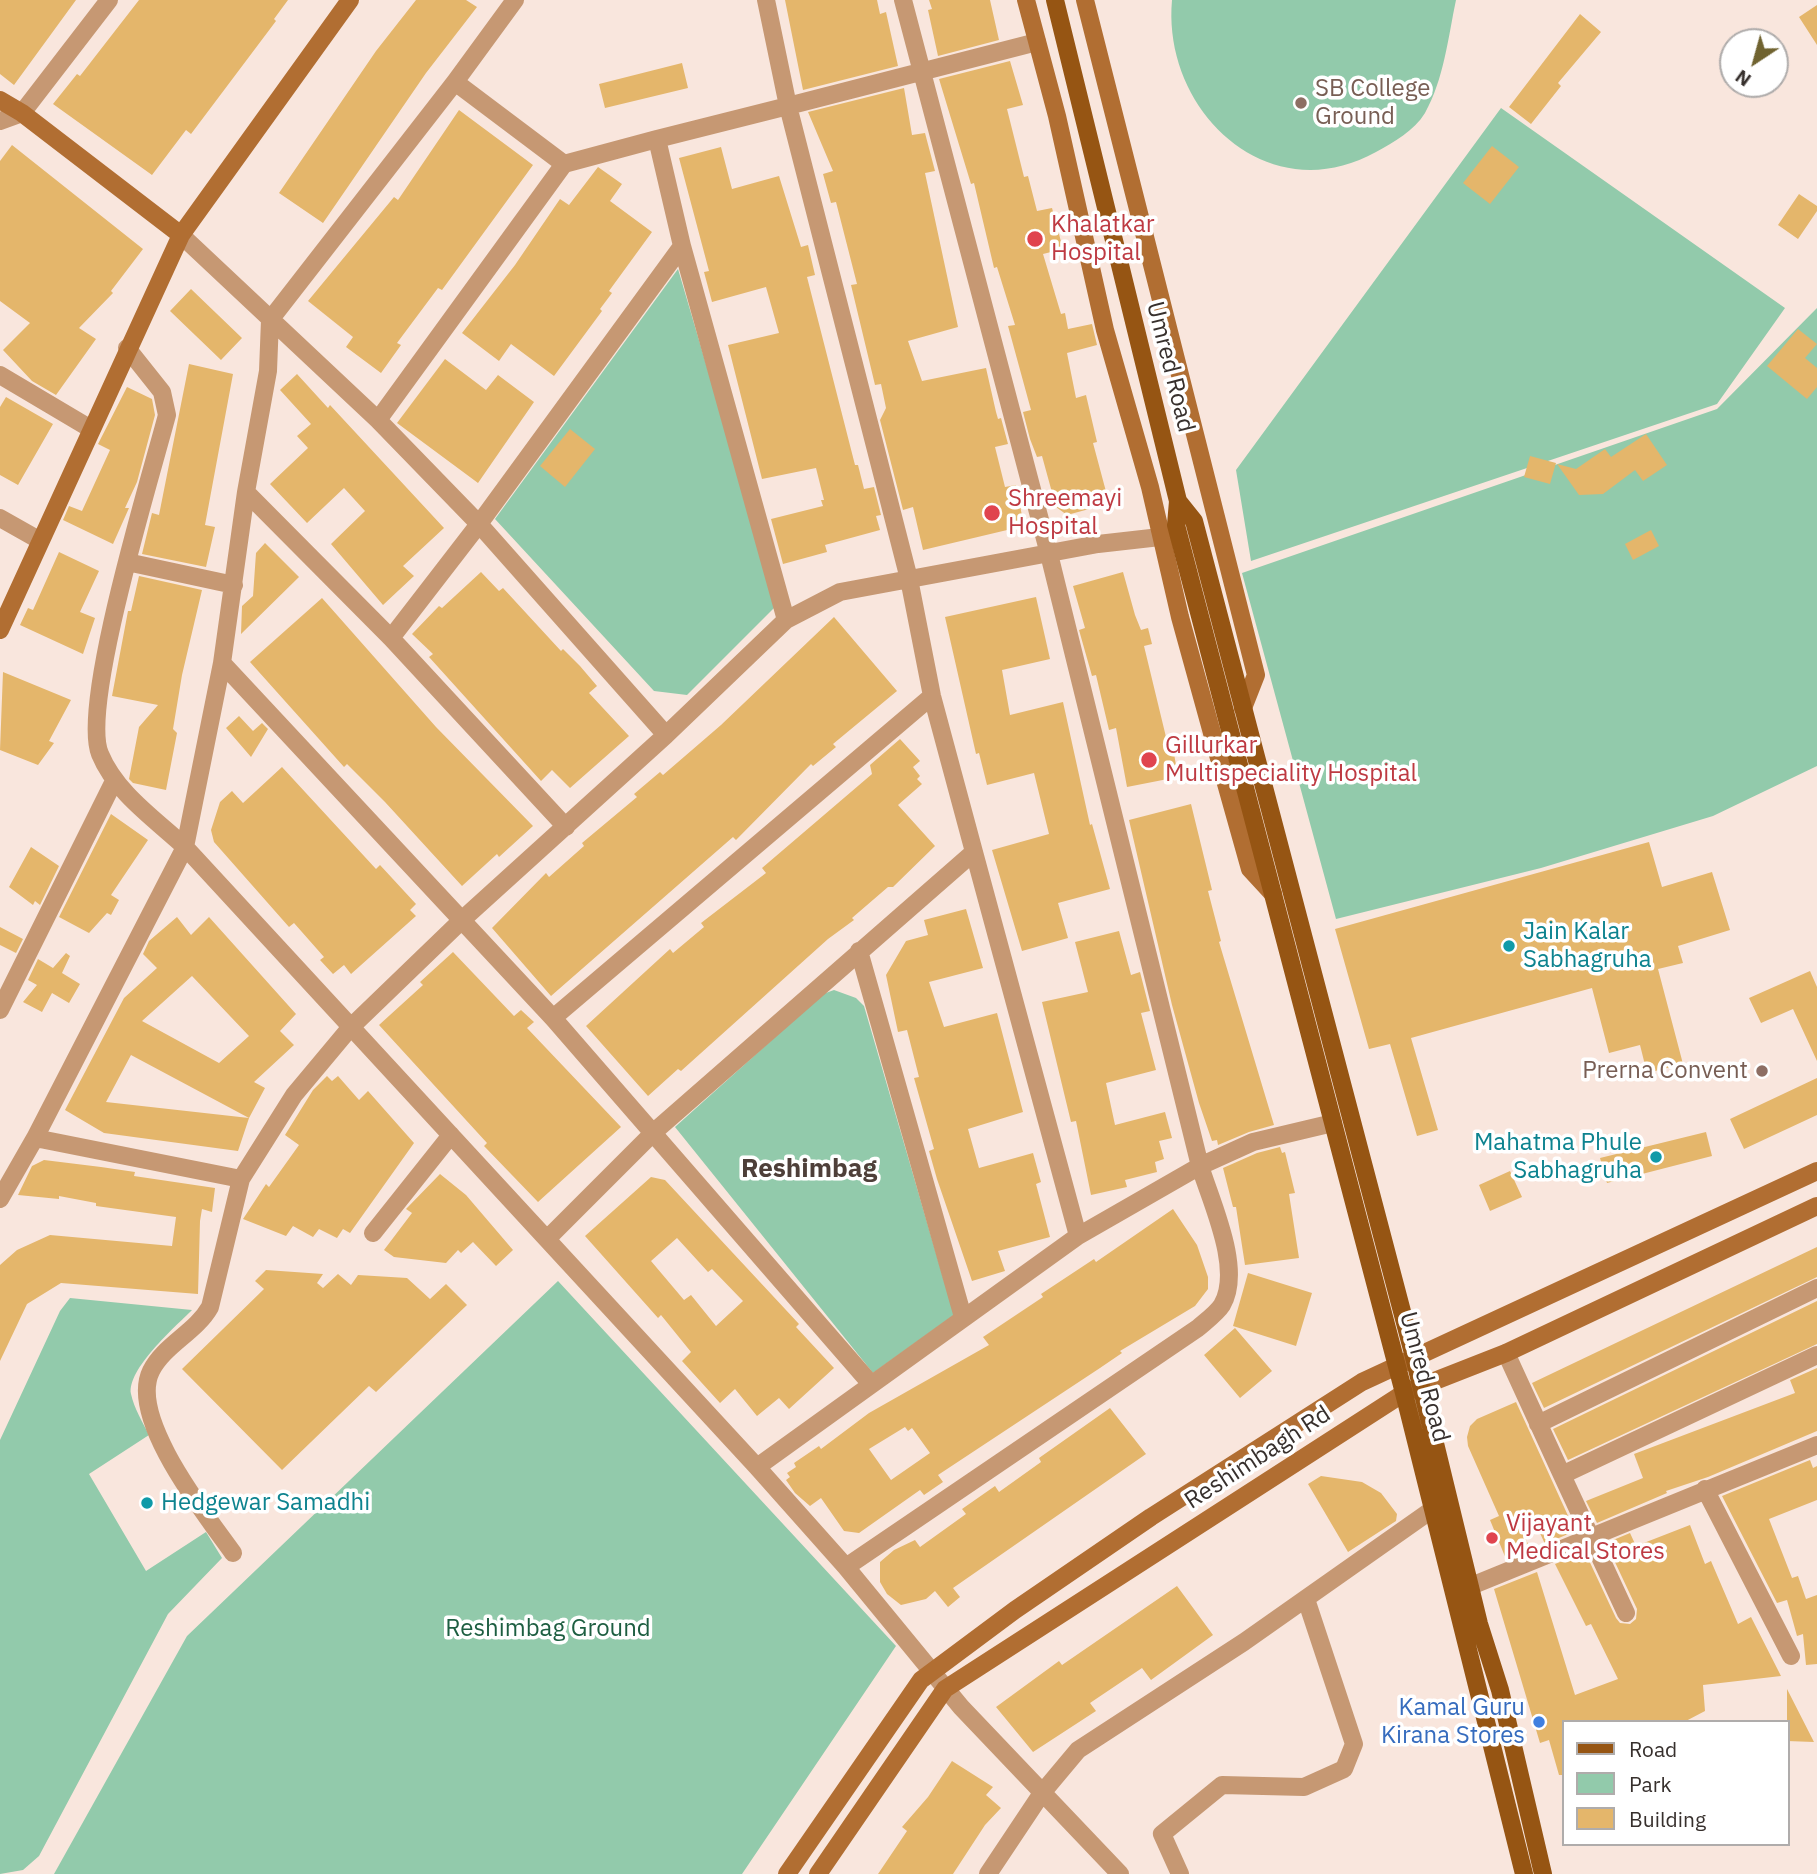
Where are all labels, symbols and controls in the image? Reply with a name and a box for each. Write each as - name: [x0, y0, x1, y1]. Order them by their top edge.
- north arrow: [1719, 28, 1789, 98]
- text: N: [1730, 65, 1755, 92]
- place label: SB College Ground: [1315, 75, 1430, 131]
- marker: SB College Ground: [1293, 95, 1309, 111]
- place label: Khalatkar Hospital: [1051, 211, 1155, 267]
- marker: Khalatkar Hospital: [1025, 229, 1045, 249]
- street label: Umred Road: [1140, 299, 1200, 435]
- place label: Shreemayi Hospital: [1008, 485, 1122, 541]
- marker: Shreemayi Hospital: [982, 503, 1002, 523]
- place label: Gillurkar Multispeciality Hospital: [1165, 732, 1417, 788]
- marker: Gillurkar Multispeciality Hospital: [1139, 750, 1159, 770]
- place label: Jain Kalar Sabhagruha: [1523, 918, 1652, 974]
- marker: Jain Kalar Sabhagruha: [1501, 938, 1517, 954]
- place label: Prerna Convent: [1582, 1057, 1748, 1085]
- marker: Prerna Convent: [1754, 1063, 1770, 1079]
- place label: Mahatma Phule Sabhagruha: [1474, 1129, 1642, 1185]
- marker: Mahatma Phule Sabhagruha: [1648, 1149, 1664, 1165]
- district label: Reshimbag: [741, 1153, 877, 1185]
- street label: Umred Road: [1393, 1309, 1455, 1445]
- street label: Reshimbagh Rd: [1180, 1400, 1336, 1516]
- place label: Hedgewar Samadhi: [161, 1489, 370, 1517]
- marker: Hedgewar Samadhi: [139, 1495, 155, 1511]
- place label: Vijayant Medical Stores: [1506, 1510, 1665, 1566]
- marker: Vijayant Medical Stores: [1484, 1530, 1500, 1546]
- park label: Reshimbag Ground: [445, 1615, 651, 1643]
- place label: Kamal Guru Kirana Stores: [1381, 1694, 1525, 1750]
- marker: Kamal Guru Kirana Stores: [1531, 1714, 1547, 1730]
- legend: [1562, 1720, 1789, 1846]
- text: Road: [1629, 1735, 1677, 1763]
- text: Park: [1629, 1770, 1672, 1798]
- text: Building: [1629, 1805, 1706, 1833]

